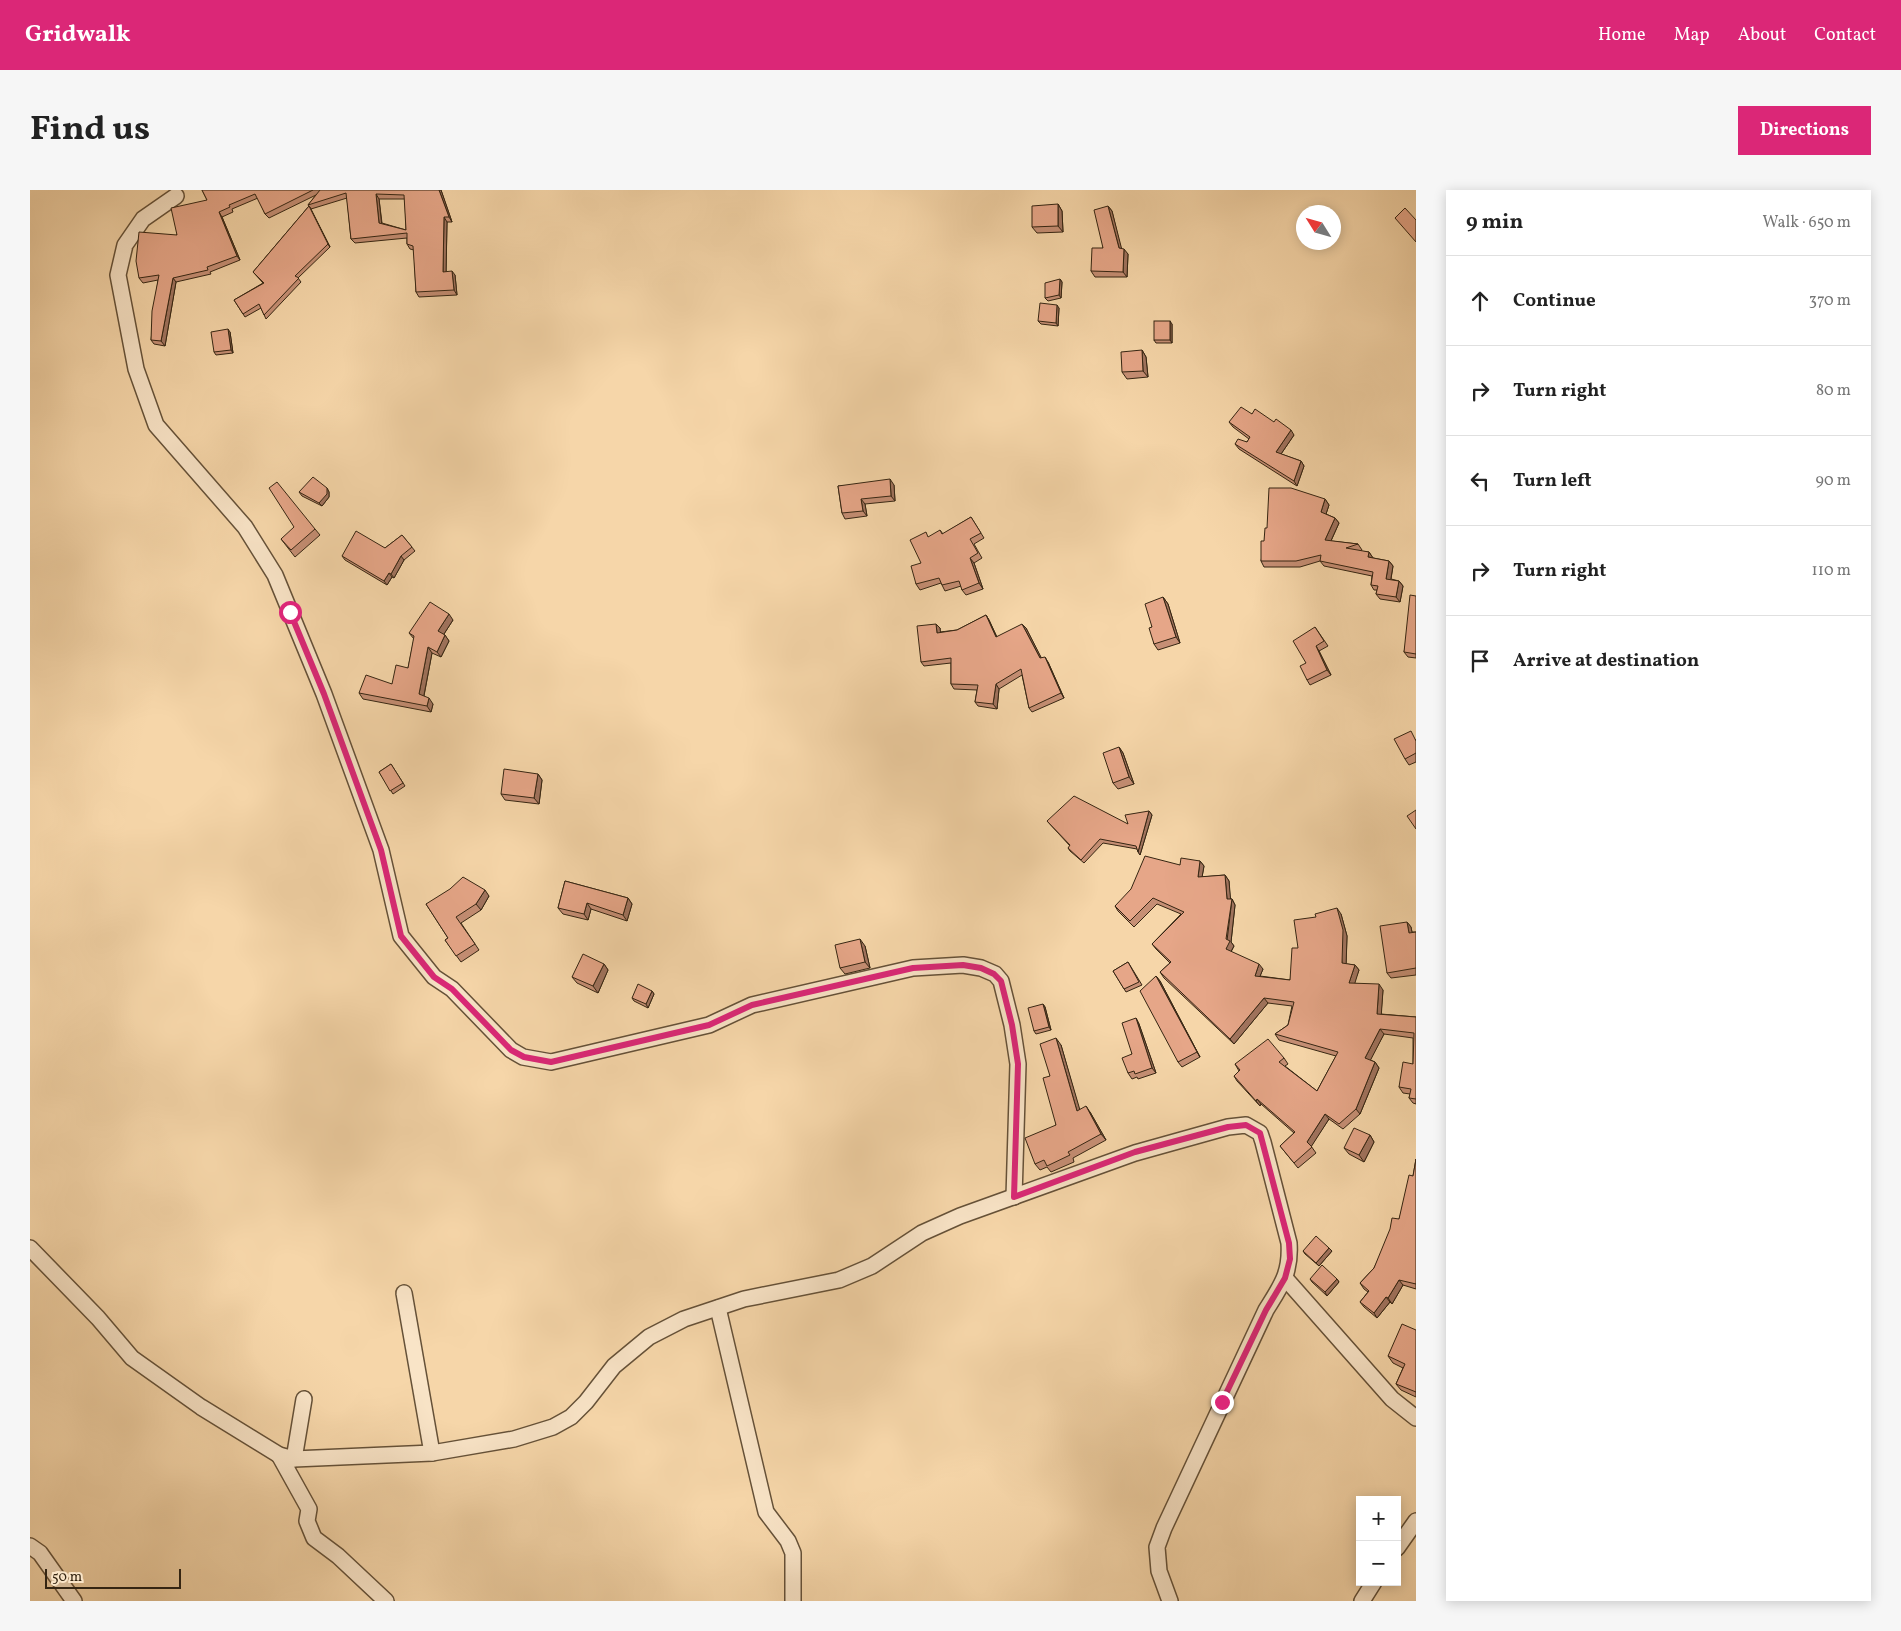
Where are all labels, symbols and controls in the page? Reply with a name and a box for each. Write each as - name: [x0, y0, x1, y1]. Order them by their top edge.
- text: Gridwalk: [25, 18, 131, 52]
- text: Home: [1598, 23, 1646, 48]
- text: Map: [1674, 23, 1710, 48]
- text: About: [1738, 23, 1786, 48]
- text: Contact: [1814, 23, 1876, 48]
- text: Find us: [30, 106, 150, 154]
- button: Directions: [1738, 106, 1871, 155]
- north arrow: [1296, 205, 1341, 250]
- text: 9 min: [1466, 208, 1523, 237]
- text: Walk · 650 m: [1763, 212, 1851, 234]
- icon: ahead: [1466, 287, 1494, 315]
- text: Continue: [1513, 288, 1596, 314]
- text: 370 m: [1809, 290, 1851, 312]
- icon: right: [1466, 377, 1494, 405]
- text: Turn right: [1513, 378, 1606, 404]
- text: 80 m: [1816, 380, 1851, 402]
- icon: left: [1466, 467, 1494, 495]
- text: Turn left: [1513, 468, 1592, 494]
- text: 90 m: [1815, 470, 1851, 492]
- icon: right: [1466, 557, 1494, 585]
- text: Turn right: [1513, 558, 1606, 584]
- text: 110 m: [1812, 560, 1851, 582]
- route start: [279, 601, 302, 624]
- icon: arrive: [1466, 647, 1494, 675]
- text: Arrive at destination: [1513, 648, 1699, 674]
- route end: [1211, 1391, 1234, 1414]
- map controls: [1356, 1496, 1401, 1586]
- button: +: [1356, 1496, 1401, 1541]
- button: −: [1356, 1541, 1401, 1586]
- scale bar: [45, 1566, 181, 1589]
- text: 50 m: [52, 1568, 82, 1587]

